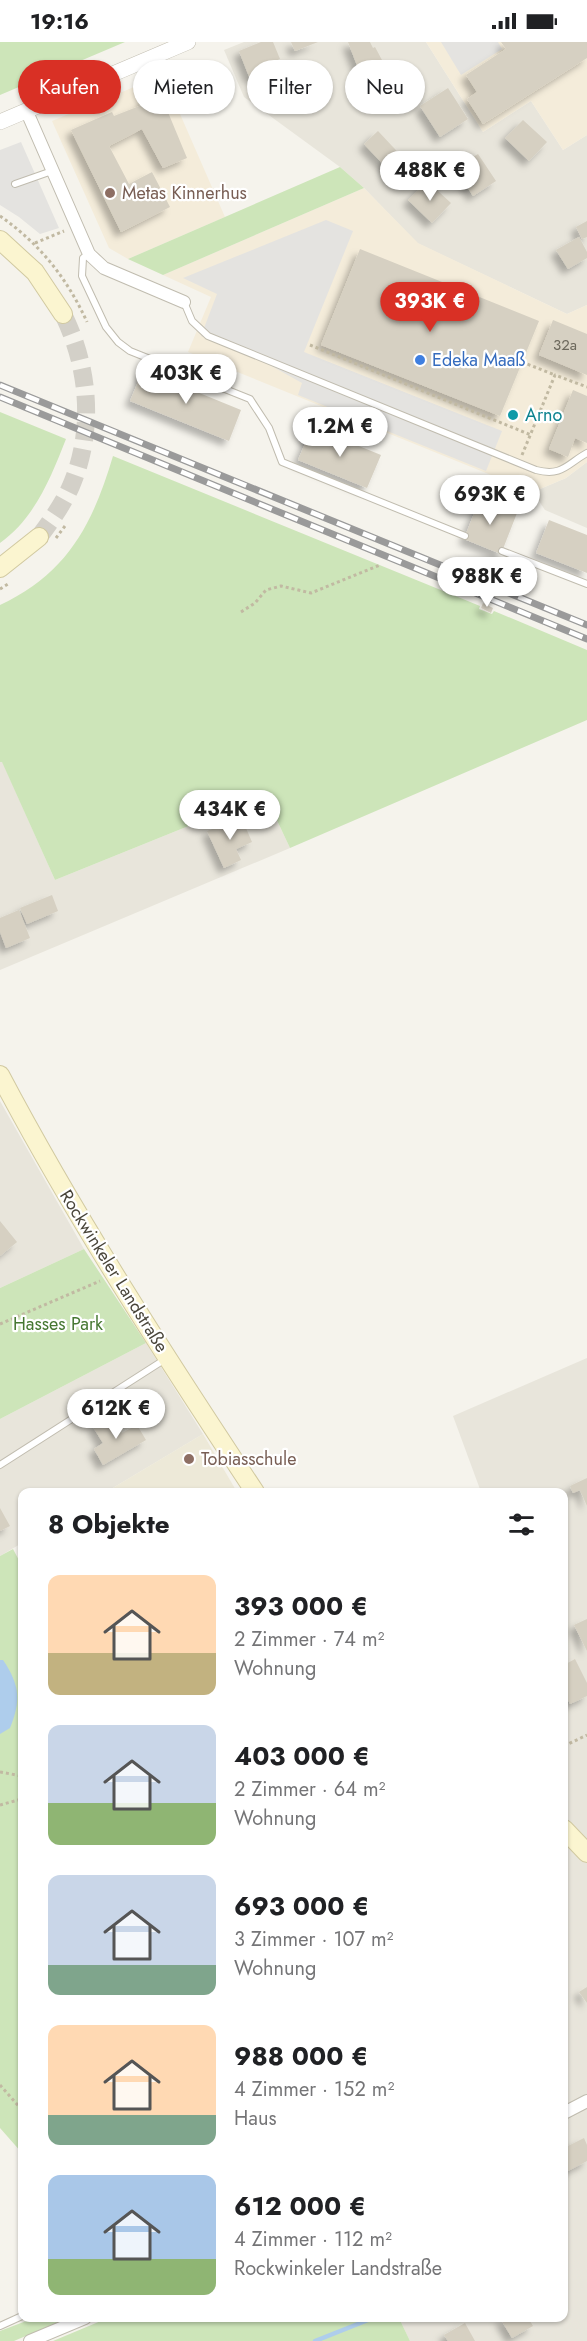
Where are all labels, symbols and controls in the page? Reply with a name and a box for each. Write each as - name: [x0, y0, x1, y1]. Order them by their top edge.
- text: 19:16: [30, 5, 89, 37]
- chip: Kaufen: [18, 60, 121, 114]
- chip: Mieten: [133, 60, 235, 114]
- chip: Filter: [247, 60, 333, 114]
- chip: Neu: [345, 60, 425, 114]
- pin: 488K €: [381, 151, 479, 202]
- text: 488K €: [394, 156, 466, 185]
- place label: Metas Kinnerhus: [122, 180, 247, 206]
- marker: Metas Kinnerhus: [103, 186, 117, 200]
- pin: 393K €: [381, 282, 479, 333]
- text: 393K €: [394, 287, 466, 316]
- house number: 32a: [553, 334, 577, 356]
- place label: Edeka Maaß: [432, 347, 525, 373]
- marker: Edeka Maaß: [413, 353, 427, 367]
- pin: 403K €: [137, 354, 235, 405]
- text: 403K €: [150, 359, 222, 388]
- place label: Arno: [525, 402, 563, 428]
- pin: 1.2M €: [291, 407, 389, 458]
- marker: Arno: [506, 408, 520, 422]
- text: 1.2M €: [307, 412, 373, 441]
- pin: 693K €: [441, 475, 539, 526]
- text: 693K €: [454, 480, 526, 509]
- pin: 988K €: [438, 557, 536, 608]
- text: 988K €: [451, 562, 523, 591]
- pin: 434K €: [181, 790, 279, 841]
- text: 434K €: [193, 795, 267, 824]
- street label: Rockwinkeler Landstraße: [53, 1185, 175, 1357]
- park label: Hasses Park: [13, 1311, 103, 1337]
- pin: 612K €: [67, 1389, 165, 1440]
- text: 612K €: [81, 1394, 151, 1423]
- place label: Tobiasschule: [201, 1446, 296, 1472]
- marker: Tobiasschule: [182, 1452, 196, 1466]
- text: 8 Objekte: [48, 1505, 170, 1543]
- icon: filters: [505, 1508, 538, 1541]
- text: 393 000 €: [234, 1587, 368, 1625]
- icon: home: [96, 1599, 168, 1671]
- text: 2 Zimmer · 74 m²: [234, 1625, 385, 1654]
- text: Wohnung: [234, 1654, 317, 1683]
- text: 403 000 €: [234, 1737, 370, 1775]
- icon: home: [96, 1749, 168, 1821]
- text: 2 Zimmer · 64 m²: [234, 1775, 386, 1804]
- text: Wohnung: [234, 1804, 317, 1833]
- text: 693 000 €: [234, 1887, 369, 1925]
- icon: home: [96, 1899, 168, 1971]
- text: 3 Zimmer · 107 m²: [234, 1925, 393, 1954]
- text: Wohnung: [234, 1954, 317, 1983]
- text: 988 000 €: [234, 2037, 368, 2075]
- icon: home: [96, 2049, 168, 2121]
- text: 4 Zimmer · 152 m²: [234, 2075, 394, 2104]
- text: Haus: [234, 2104, 276, 2133]
- text: 612 000 €: [234, 2187, 366, 2225]
- icon: home: [96, 2199, 168, 2271]
- text: 4 Zimmer · 112 m²: [234, 2225, 392, 2254]
- text: Rockwinkeler Landstraße: [234, 2254, 442, 2283]

